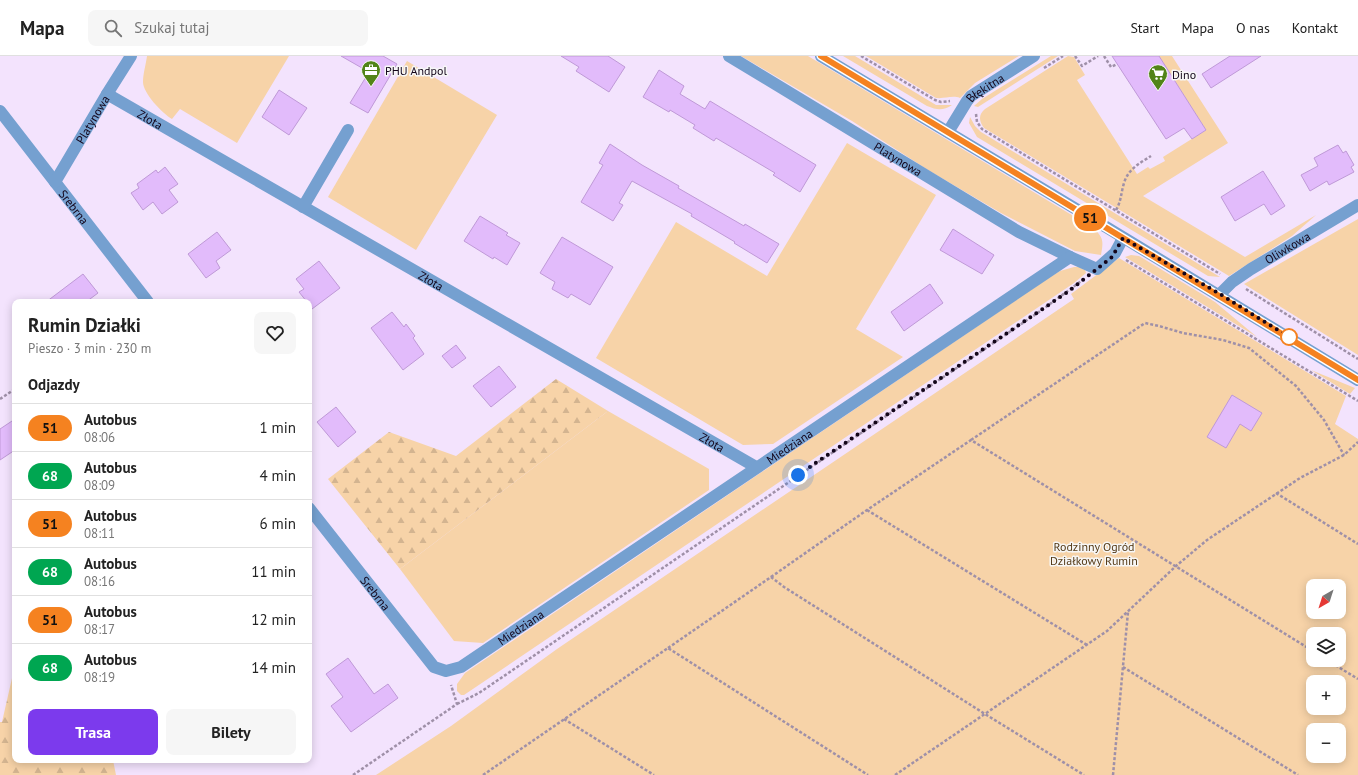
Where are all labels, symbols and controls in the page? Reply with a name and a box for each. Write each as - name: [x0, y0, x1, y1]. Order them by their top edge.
- search box: [88, 10, 368, 46]
- text: Mapa: [20, 16, 64, 40]
- icon: search: [102, 17, 124, 39]
- text: Szukaj tutaj: [134, 18, 209, 37]
- text: Start: [1130, 19, 1159, 37]
- text: Mapa: [1181, 19, 1214, 37]
- text: O nas: [1236, 19, 1270, 37]
- text: Kontakt: [1292, 19, 1338, 37]
- office icon: PHU Andpol: [360, 59, 382, 87]
- place label: PHU Andpol: [385, 63, 447, 78]
- supermarket icon: Dino: [1147, 63, 1169, 91]
- place label: Dino: [1172, 67, 1196, 82]
- street label: Błękitna: [962, 70, 1007, 104]
- street label: Platynowa: [72, 92, 112, 146]
- street label: Złota: [135, 106, 166, 132]
- street label: Platynowa: [871, 138, 925, 179]
- street label: Srebrna: [56, 186, 92, 227]
- line badge: 51: [1072, 205, 1108, 231]
- text: 51: [1082, 209, 1098, 227]
- street label: Oliwkowa: [1262, 228, 1313, 267]
- street label: Złota: [416, 267, 447, 293]
- button: heart: [254, 312, 296, 354]
- text: Rumin Działki: [28, 313, 141, 337]
- unlabelled marker: [1280, 328, 1298, 346]
- text: Pieszo · 3 min · 230 m: [28, 340, 151, 357]
- text: Odjazdy: [28, 375, 80, 394]
- text: Autobus: [84, 410, 137, 429]
- text: 1 min: [259, 418, 296, 437]
- text: 51: [42, 419, 58, 437]
- street label: Miedziana: [763, 425, 815, 467]
- text: 08:06: [84, 429, 115, 446]
- street label: Złota: [697, 429, 727, 455]
- text: Autobus: [84, 458, 137, 477]
- your location: [788, 465, 808, 485]
- text: 4 min: [259, 466, 296, 485]
- text: 68: [42, 467, 58, 485]
- text: 08:09: [84, 477, 115, 494]
- text: Autobus: [84, 506, 137, 525]
- text: 6 min: [259, 514, 296, 533]
- text: 51: [42, 515, 58, 533]
- text: 08:11: [84, 525, 115, 542]
- park label: Rodzinny Ogród Działkowy Rumin: [1050, 539, 1138, 568]
- text: Autobus: [84, 554, 137, 573]
- text: 11 min: [251, 562, 296, 581]
- text: 68: [42, 563, 58, 581]
- text: 08:16: [84, 573, 115, 590]
- street label: Srebrna: [358, 573, 394, 613]
- north arrow: [1306, 579, 1346, 619]
- map controls: [1306, 579, 1346, 763]
- text: Autobus: [84, 602, 137, 621]
- street label: Miedziana: [494, 606, 546, 648]
- text: 12 min: [251, 610, 296, 629]
- text: 51: [42, 611, 58, 629]
- text: 08:17: [84, 621, 115, 638]
- button: layers: [1306, 627, 1346, 667]
- text: Autobus: [84, 650, 137, 669]
- text: 14 min: [251, 658, 296, 677]
- text: 68: [42, 659, 58, 677]
- text: 08:19: [84, 669, 115, 686]
- button: +: [1306, 675, 1346, 715]
- button: Trasa: [28, 709, 158, 755]
- button: Bilety: [166, 709, 296, 755]
- button: −: [1306, 723, 1346, 763]

